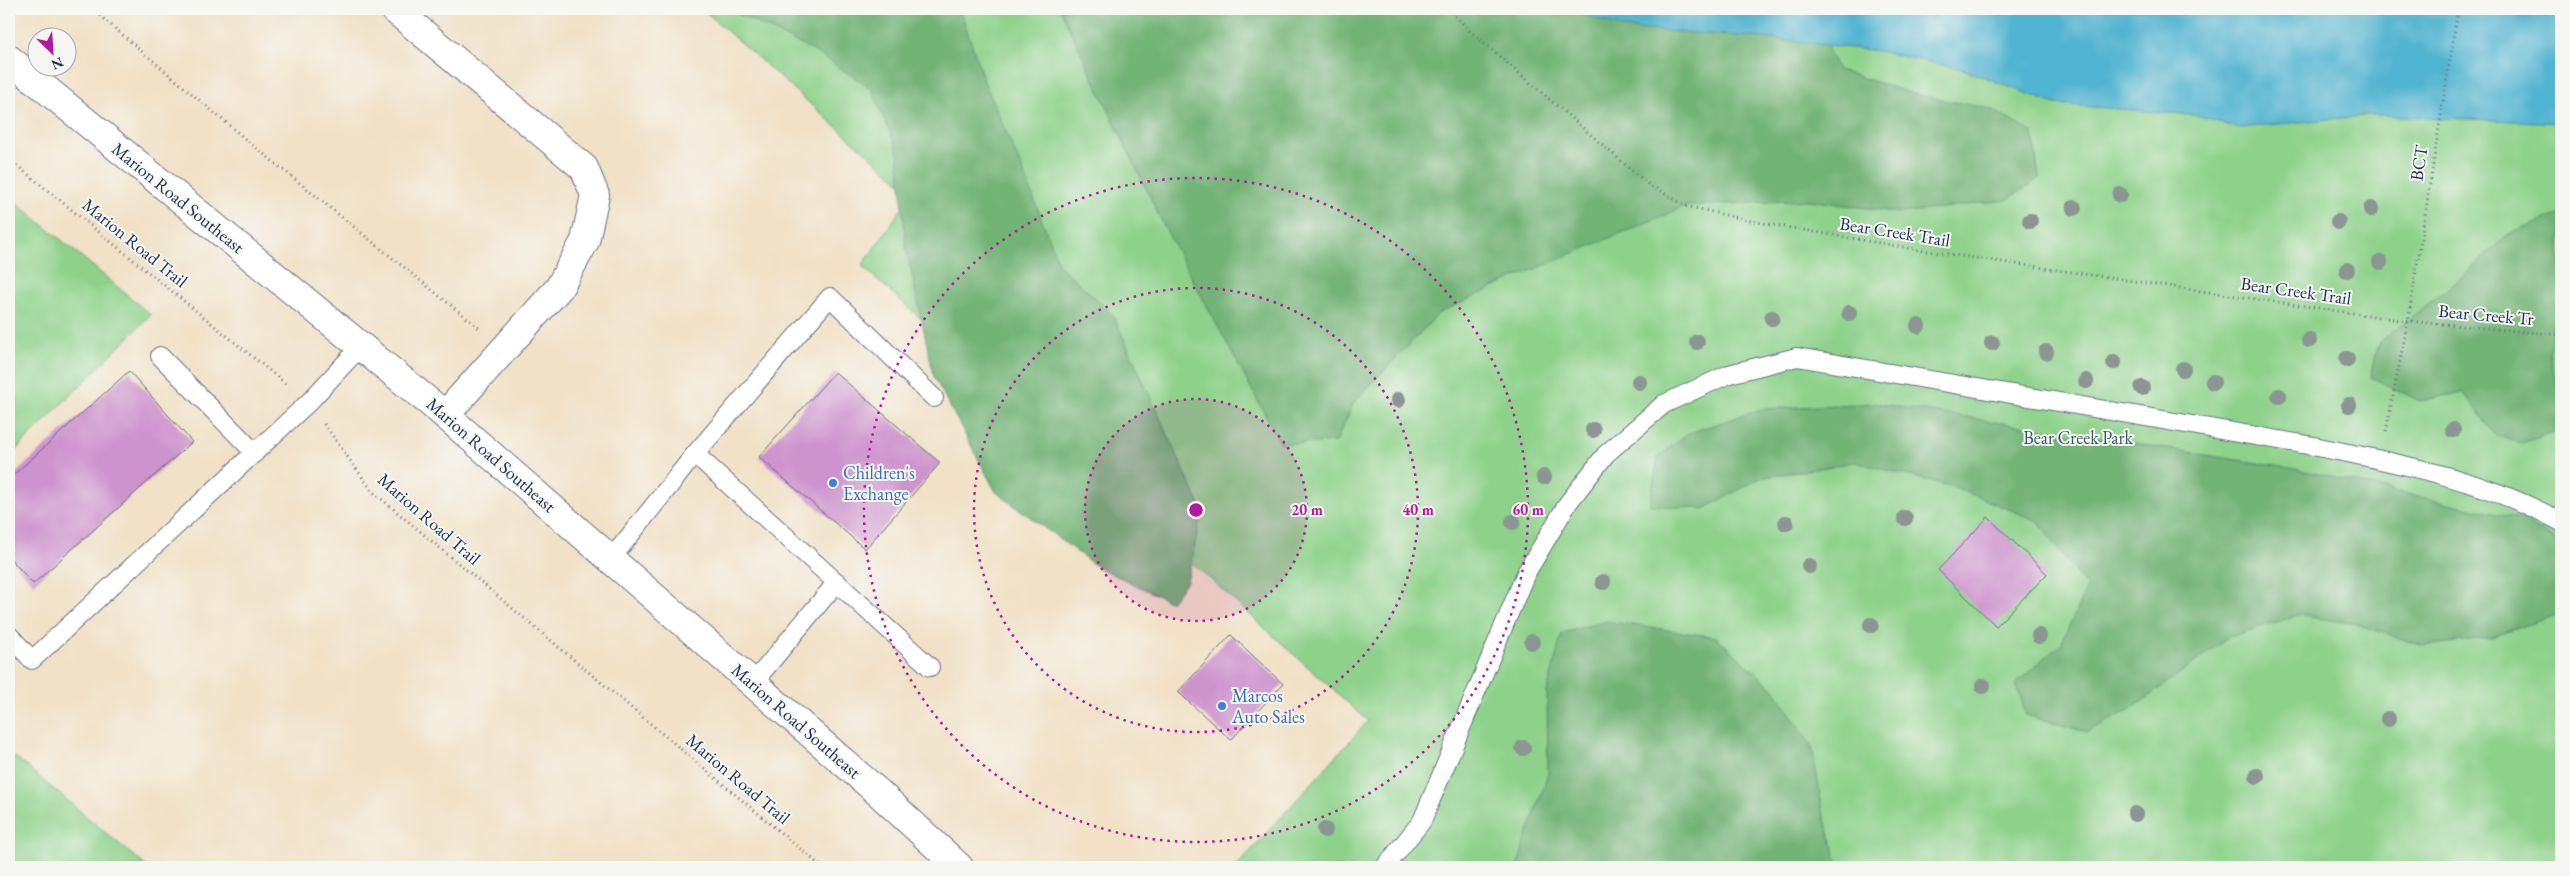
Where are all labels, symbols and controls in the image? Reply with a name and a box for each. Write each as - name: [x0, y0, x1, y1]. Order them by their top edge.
- north arrow: [28, 28, 78, 78]
- text: N: [48, 53, 66, 75]
- street label: Marion Road Southeast: [107, 137, 250, 258]
- street label: BCT: [2404, 143, 2433, 182]
- street label: Marion Road Trail: [78, 193, 193, 292]
- street label: Bear Creek Trail: [1838, 211, 1952, 252]
- street label: Bear Creek Trail: [2239, 271, 2353, 310]
- street label: Bear Creek Tr: [2438, 299, 2535, 330]
- street label: Marion Road Southeast: [422, 392, 561, 517]
- park label: Bear Creek Park: [2023, 426, 2133, 449]
- place label: Children's Exchange: [843, 461, 915, 505]
- street label: Marion Road Trail: [373, 468, 486, 570]
- marker: Children's Exchange: [827, 477, 839, 489]
- text: 20 m: [1291, 500, 1323, 519]
- text: 40 m: [1402, 500, 1434, 519]
- text: 60 m: [1512, 500, 1544, 519]
- centre of rings: [1187, 501, 1205, 519]
- street label: Marion Road Southeast: [727, 658, 866, 783]
- place label: Marcos Auto Sales: [1231, 684, 1305, 728]
- marker: Marcos Auto Sales: [1216, 700, 1228, 712]
- street label: Marion Road Trail: [682, 728, 795, 829]

